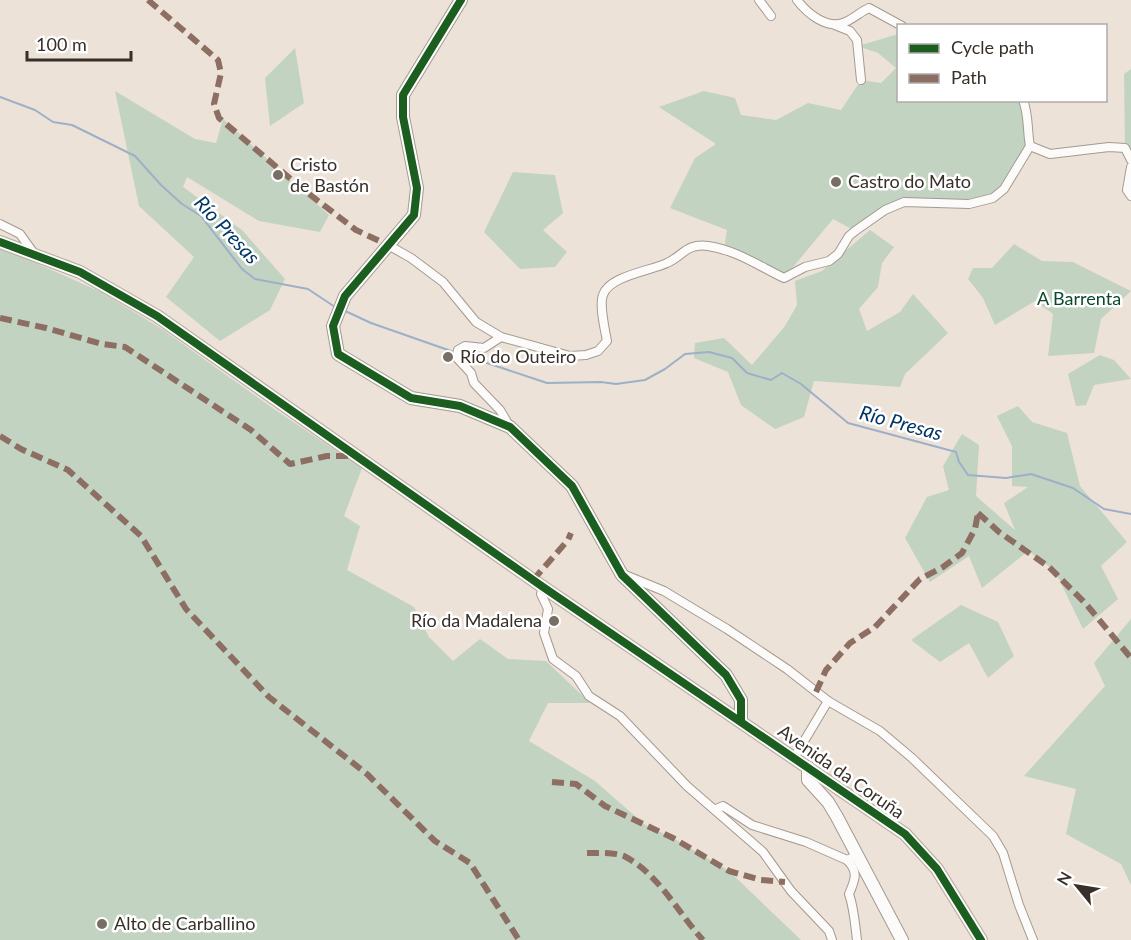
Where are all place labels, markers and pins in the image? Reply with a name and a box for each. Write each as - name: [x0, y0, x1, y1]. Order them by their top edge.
- place label: Cristo de Bastón: [290, 153, 369, 196]
- marker: Cristo de Bastón: [271, 168, 285, 182]
- place label: Castro do Mato: [848, 170, 971, 192]
- marker: Castro do Mato: [829, 175, 843, 189]
- place label: Río do Outeiro: [460, 345, 576, 367]
- marker: Río do Outeiro: [441, 350, 455, 364]
- place label: Río da Madalena: [411, 609, 542, 631]
- marker: Río da Madalena: [547, 614, 561, 628]
- place label: Alto de Carballino: [114, 912, 255, 934]
- marker: Alto de Carballino: [95, 917, 109, 931]

